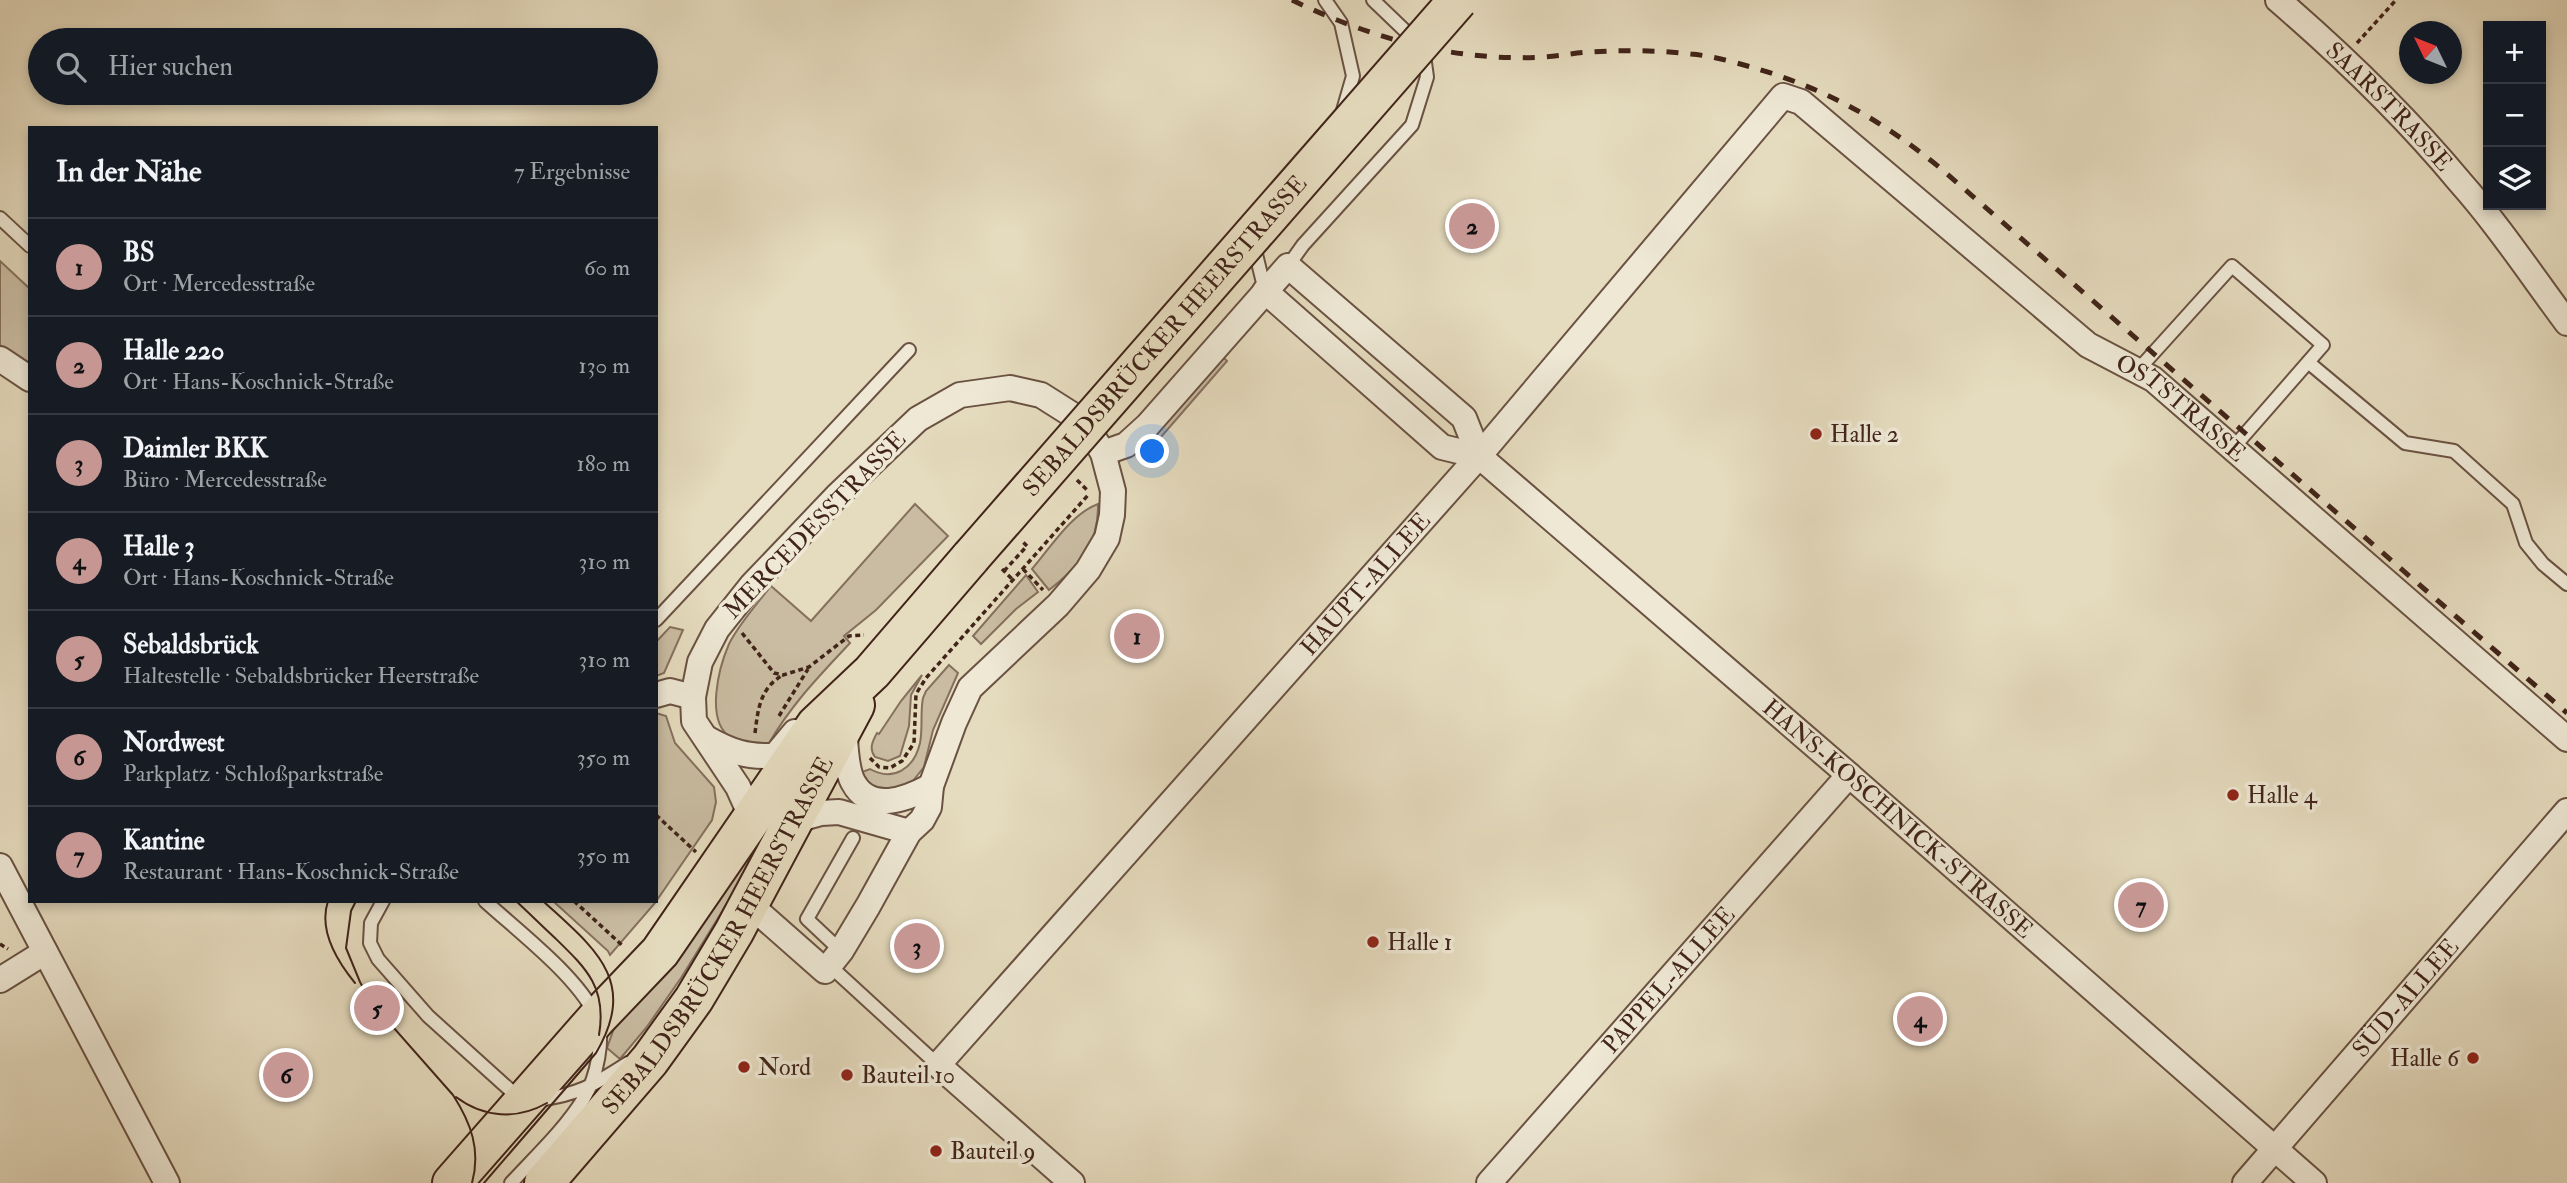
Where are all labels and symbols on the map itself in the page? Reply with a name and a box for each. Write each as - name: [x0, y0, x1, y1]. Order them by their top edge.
- north arrow: [2399, 21, 2462, 84]
- street label: SAARSTRASSE: [2319, 35, 2459, 177]
- street label: SEBALDSBRÜCKER HEERSTRASSE: [1016, 168, 1313, 503]
- pin: 2: [1449, 200, 1495, 252]
- street label: OSTSTRASSE: [2110, 347, 2253, 468]
- place label: Halle 2: [1830, 419, 1899, 450]
- street label: MERCEDESSTRASSE: [717, 424, 913, 626]
- marker: Halle 2: [1808, 426, 1824, 442]
- your location: [1135, 434, 1169, 468]
- street label: HAUPT-ALLEE: [1293, 506, 1437, 662]
- pin: 1: [1114, 610, 1160, 662]
- street label: HANS-KOSCHNICK-STRASSE: [1756, 692, 2040, 945]
- street label: SEBALDSBRÜCKER HEERSTRASSE: [595, 751, 840, 1121]
- place label: Halle 4: [2247, 780, 2318, 811]
- marker: Halle 4: [2225, 787, 2241, 803]
- pin: 7: [2118, 879, 2164, 931]
- street label: PAPPEL-ALLEE: [1595, 900, 1741, 1060]
- pin: 3: [894, 920, 940, 972]
- place label: Halle 1: [1387, 927, 1452, 958]
- street label: SÜD-ALLEE: [2345, 932, 2465, 1064]
- marker: Halle 1: [1365, 934, 1381, 950]
- pin: 5: [354, 982, 400, 1034]
- pin: 4: [1897, 993, 1943, 1045]
- place label: Halle 6: [2390, 1043, 2461, 1074]
- pin: 6: [263, 1049, 309, 1101]
- marker: Halle 6: [2465, 1050, 2481, 1066]
- place label: Nord: [758, 1052, 811, 1083]
- marker: Nord: [736, 1059, 752, 1075]
- place label: Bauteil 10: [861, 1060, 955, 1091]
- marker: Bauteil 10: [839, 1067, 855, 1083]
- place label: Bauteil 9: [950, 1136, 1036, 1167]
- marker: Bauteil 9: [928, 1143, 944, 1159]

